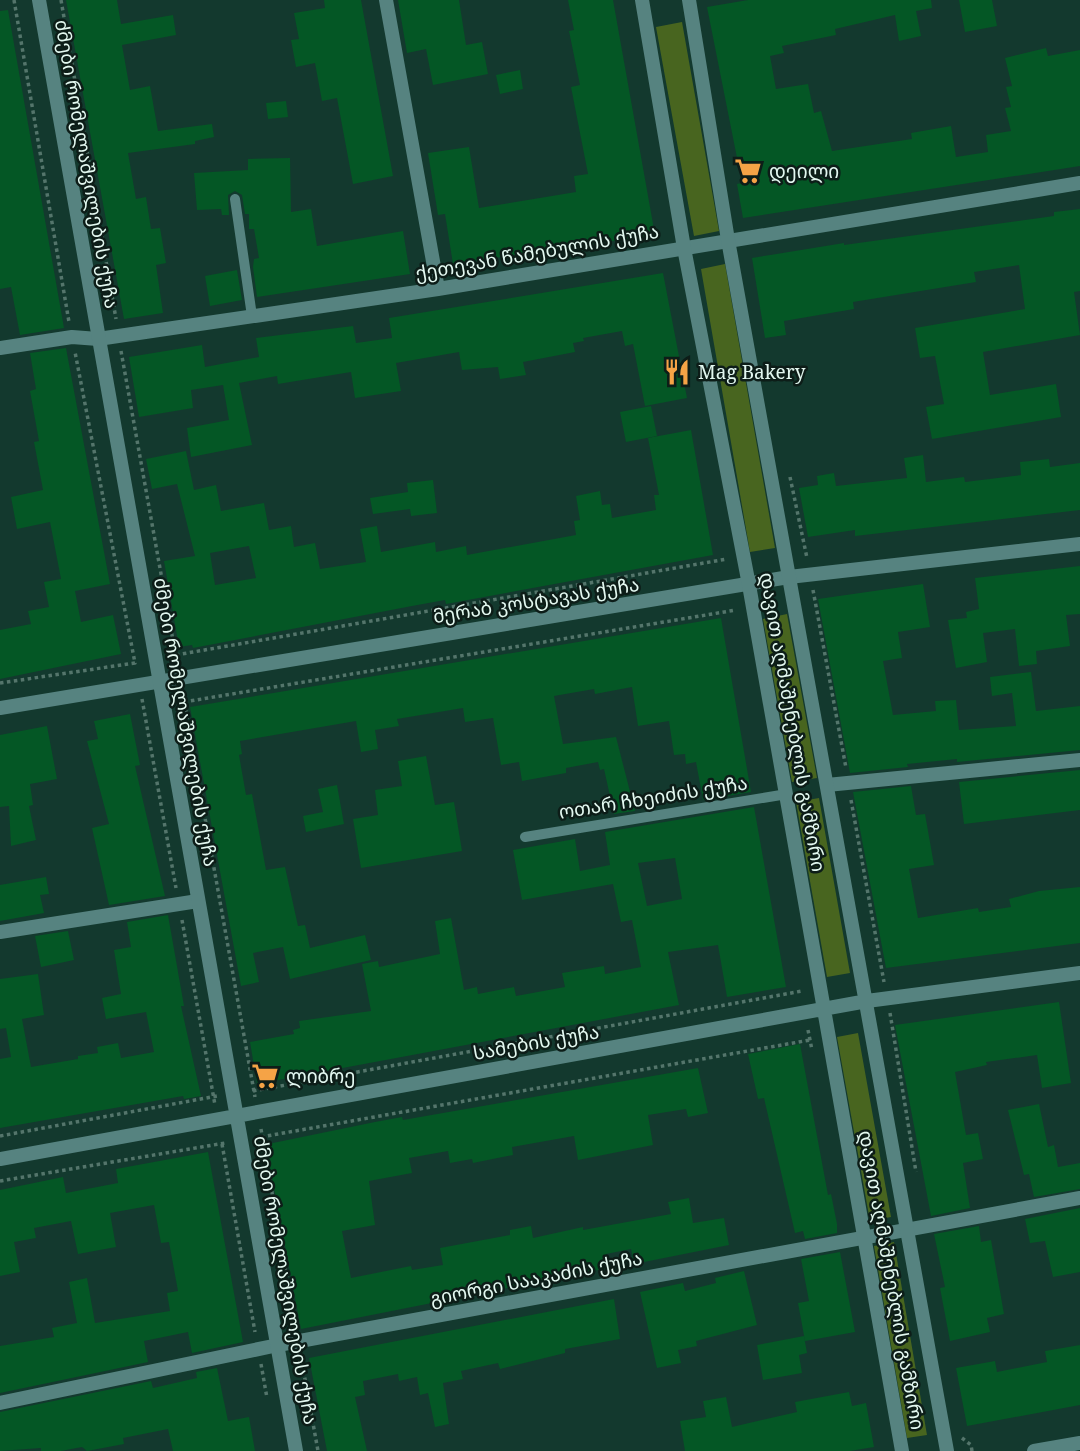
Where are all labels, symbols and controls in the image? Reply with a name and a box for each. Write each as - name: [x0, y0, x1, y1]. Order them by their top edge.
- street label: ძმები რომელაშვილების ქუჩა: [49, 18, 125, 310]
- supermarket icon: დეილი: [733, 156, 763, 186]
- place label: დეილი: [769, 158, 839, 184]
- street label: ქეთევან წამებულის ქუჩა: [413, 218, 661, 286]
- restaurant icon: Mag Bakery: [662, 357, 692, 387]
- place label: Mag Bakery: [698, 359, 806, 385]
- street label: დავით აღმაშენებლის გამზირი: [754, 570, 832, 874]
- street label: მერაბ კოსტავას ქუჩა: [431, 571, 641, 629]
- street label: ძმები რომელაშვილების ქუჩა: [148, 576, 224, 868]
- street label: ოთარ ჩხეიძის ქუჩა: [557, 769, 749, 825]
- street label: სამების ქუჩა: [471, 1018, 601, 1066]
- supermarket icon: ლიბრე: [250, 1061, 280, 1091]
- place label: ლიბრე: [286, 1063, 355, 1089]
- street label: დავით აღმაშენებლის გამზირი: [853, 1128, 931, 1432]
- street label: ძმები რომელაშვილების ქუჩა: [248, 1134, 324, 1426]
- street label: გიორგი სააკაძის ქუჩა: [428, 1245, 644, 1311]

